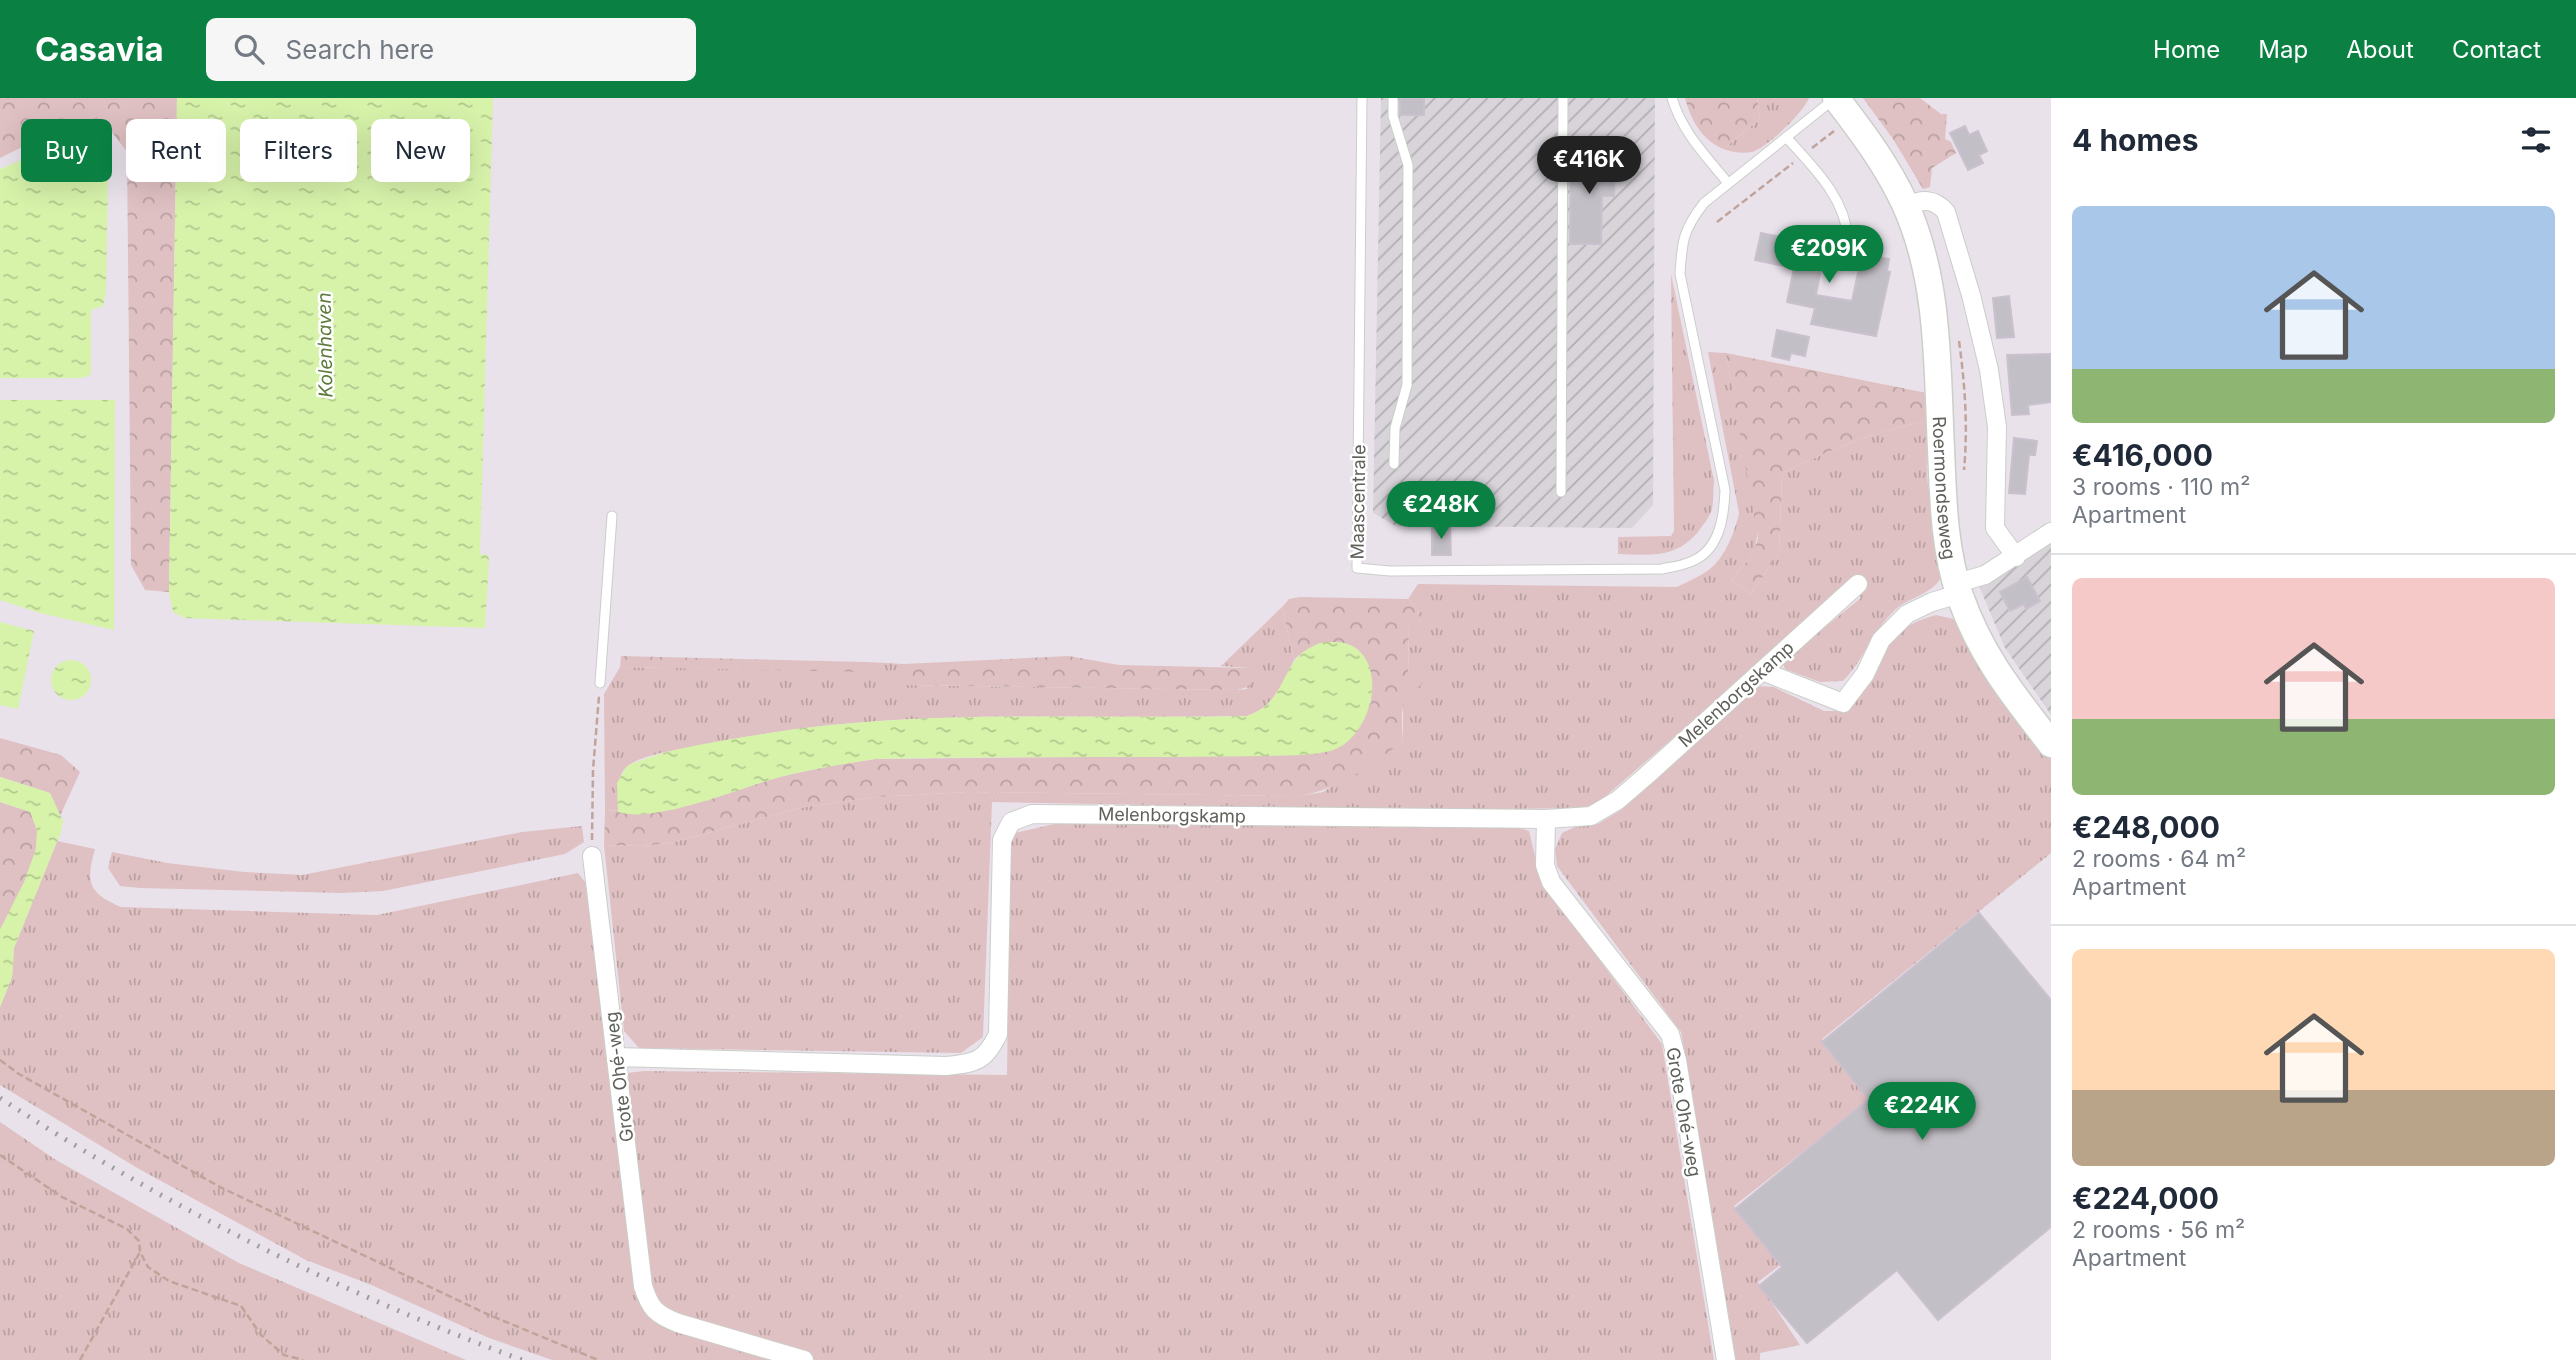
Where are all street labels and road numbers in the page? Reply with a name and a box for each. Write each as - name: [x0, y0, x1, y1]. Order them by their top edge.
- street label: Roermondseweg: [1929, 416, 1961, 561]
- street label: Maascentrale: [1346, 444, 1370, 560]
- street label: Melenborgskamp: [1674, 637, 1798, 751]
- street label: Melenborgskamp: [1098, 803, 1246, 827]
- street label: Grote Ohé-weg: [601, 1011, 637, 1143]
- street label: Grote Ohé-weg: [1662, 1046, 1706, 1178]

